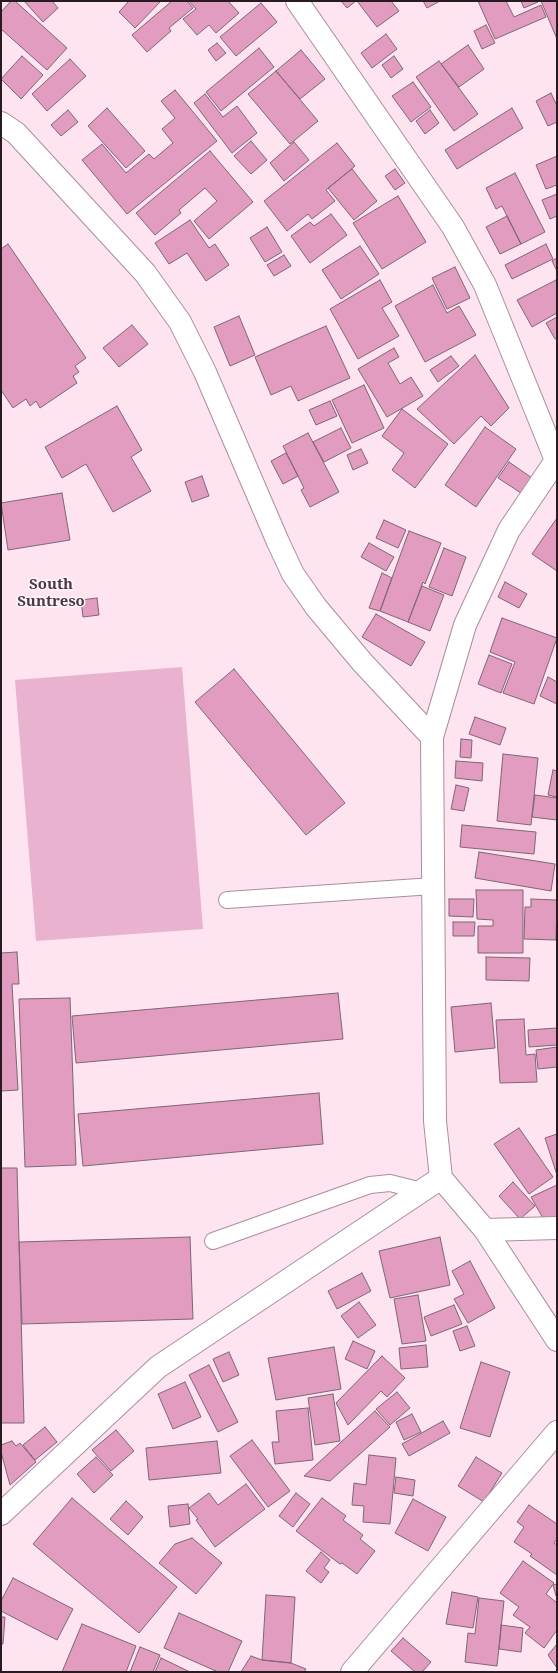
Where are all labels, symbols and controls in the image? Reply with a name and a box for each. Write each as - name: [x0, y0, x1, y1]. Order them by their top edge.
- district label: South Suntreso: [17, 576, 85, 611]

